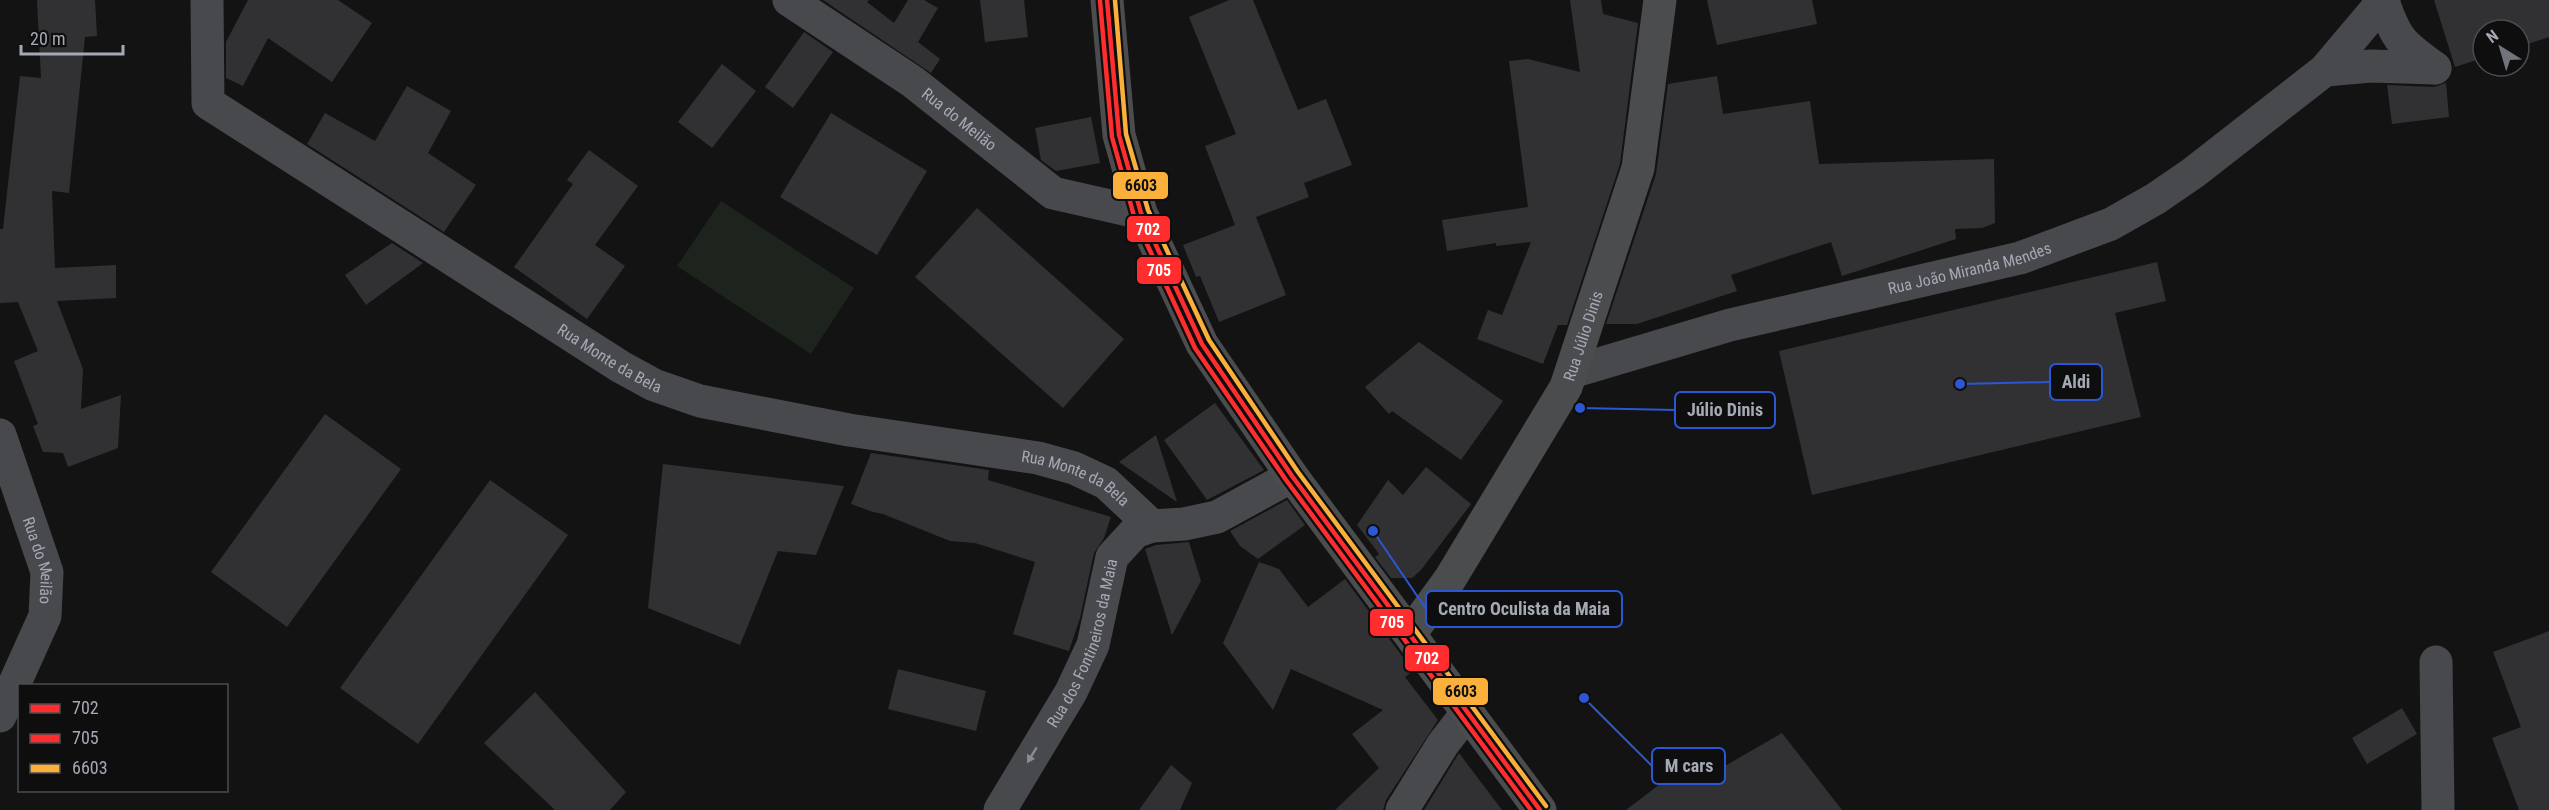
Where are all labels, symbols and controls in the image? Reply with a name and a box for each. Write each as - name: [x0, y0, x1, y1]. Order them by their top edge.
- scale bar: [21, 18, 123, 56]
- north arrow: [2471, 18, 2531, 78]
- text: N: [2483, 26, 2502, 47]
- text: 20 m: [30, 28, 65, 49]
- street label: Rua do Meilão: [918, 84, 1000, 155]
- line badge: 6603: [1112, 171, 1169, 200]
- text: 6603: [1125, 176, 1157, 195]
- line badge: 702: [1126, 215, 1171, 243]
- text: 702: [1136, 220, 1160, 239]
- street label: Rua João Miranda Mendes: [1886, 238, 2054, 298]
- line badge: 705: [1136, 256, 1182, 285]
- text: 705: [1147, 261, 1171, 280]
- street label: Rua Júlio Dinis: [1560, 289, 1607, 384]
- street label: Rua Monte da Bela: [554, 320, 664, 397]
- callout: Aldi: [2050, 364, 2102, 400]
- text: Aldi: [2062, 371, 2090, 392]
- callout: Júlio Dinis: [1675, 392, 1775, 428]
- text: Júlio Dinis: [1687, 399, 1763, 420]
- street label: Rua Monte da Bela: [1020, 447, 1133, 510]
- street label: Rua do Meilão: [19, 514, 56, 604]
- street label: Rua dos Fontineiros da Maia: [1043, 557, 1121, 731]
- callout: Centro Oculista da Maia: [1426, 591, 1622, 627]
- text: Centro Oculista da Maia: [1438, 598, 1610, 619]
- line badge: 705: [1369, 608, 1414, 637]
- text: 705: [1380, 613, 1404, 632]
- line badge: 702: [1404, 644, 1450, 672]
- text: 702: [1415, 649, 1439, 668]
- line badge: 6603: [1432, 677, 1489, 706]
- text: 6603: [1445, 682, 1477, 701]
- legend: [18, 684, 228, 792]
- text: 702: [72, 697, 99, 718]
- text: 705: [72, 727, 99, 748]
- one-way arrow: [1026, 747, 1037, 763]
- callout: M cars: [1652, 748, 1725, 784]
- text: M cars: [1665, 755, 1713, 776]
- text: 6603: [72, 757, 108, 778]

